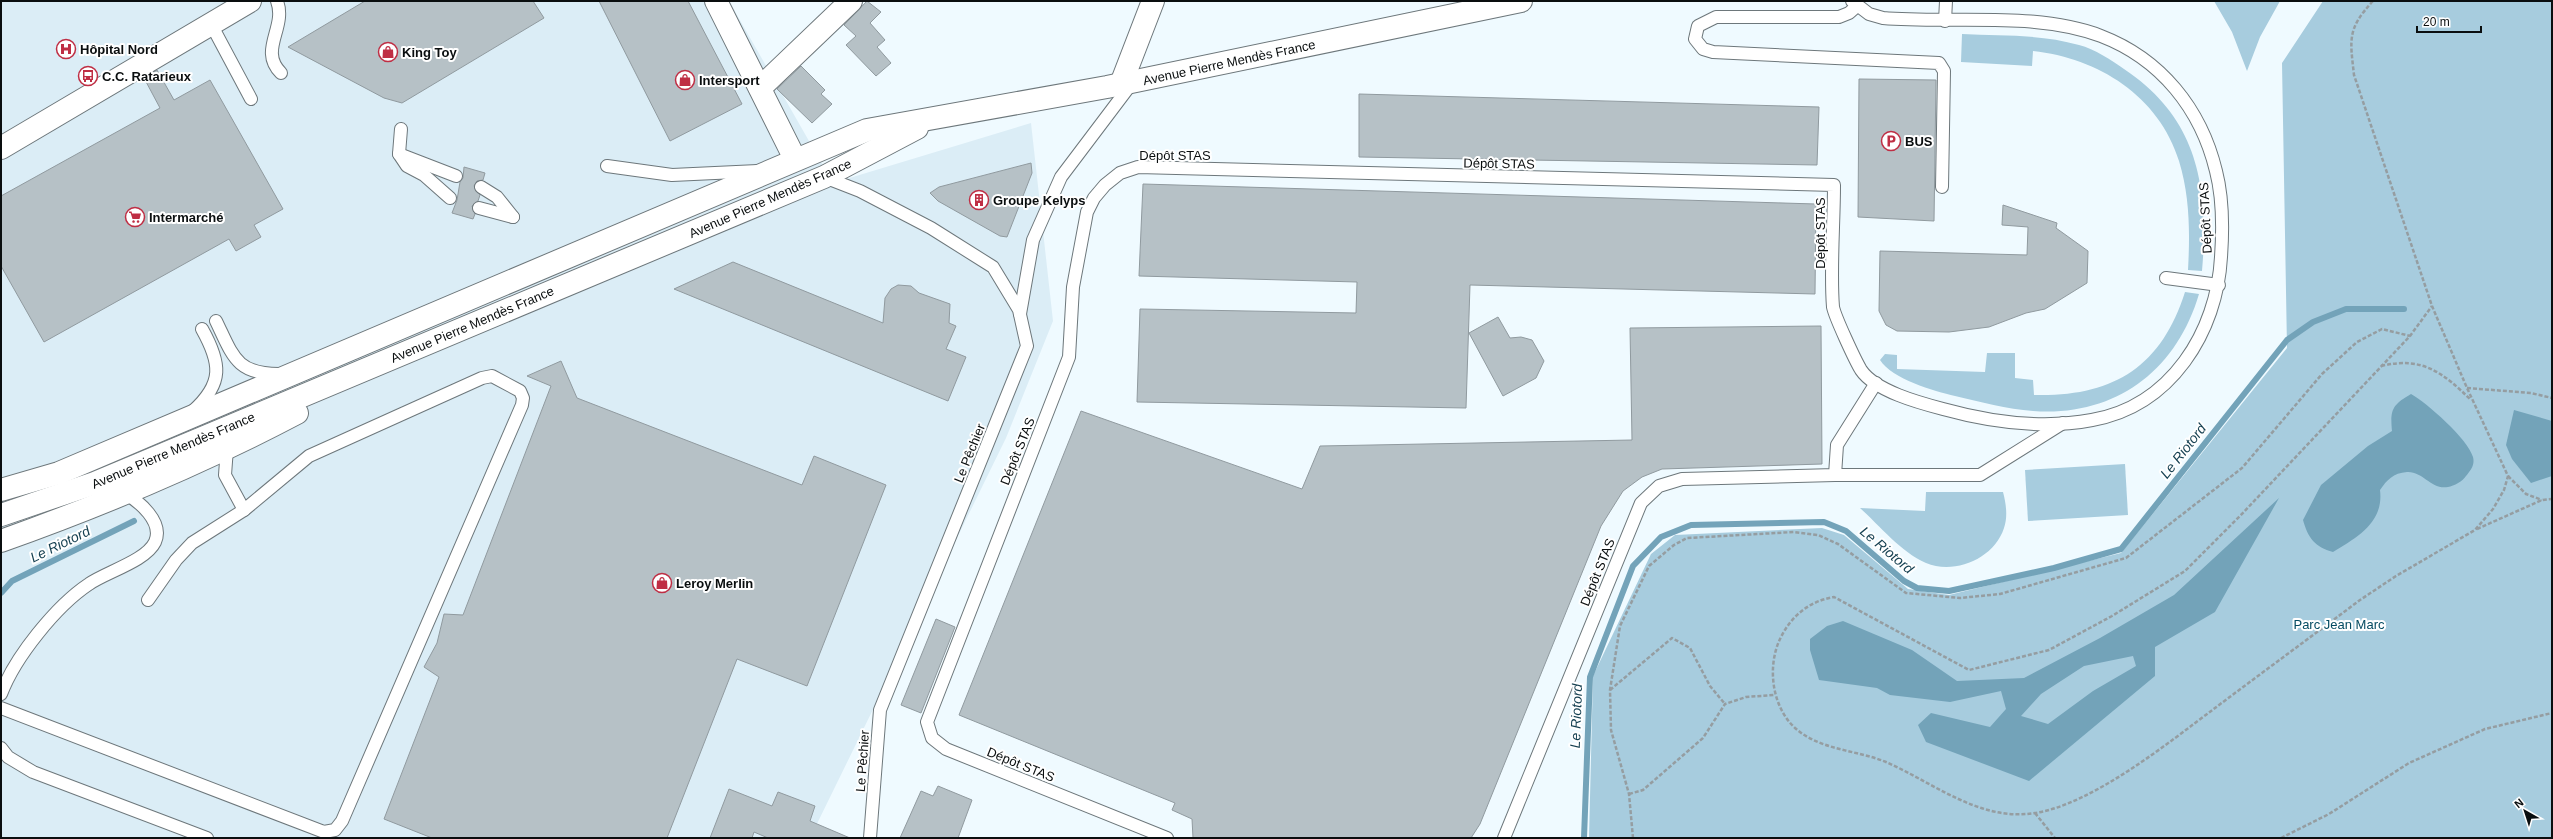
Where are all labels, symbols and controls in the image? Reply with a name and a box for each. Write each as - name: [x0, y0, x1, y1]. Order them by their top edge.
- scale bar: [2417, 8, 2481, 34]
- text: 20 m: [2423, 15, 2450, 29]
- street label: Avenue Pierre Mendès France: [1141, 37, 1317, 88]
- hospital icon: Hôpital Nord: [55, 38, 77, 60]
- shop icon: King Toy: [377, 41, 399, 63]
- place label: Hôpital Nord: [80, 42, 158, 57]
- place label: King Toy: [402, 45, 457, 60]
- bus stop icon: C.C. Ratarieux: [77, 65, 99, 87]
- place label: C.C. Ratarieux: [102, 69, 192, 84]
- shop icon: Intersport: [674, 69, 696, 91]
- place label: Intersport: [699, 73, 760, 88]
- parking icon: BUS: [1880, 130, 1902, 152]
- place label: BUS: [1905, 134, 1933, 149]
- street label: Dépôt STAS: [1139, 148, 1211, 163]
- street label: Dépôt STAS: [1463, 155, 1535, 172]
- street label: Avenue Pierre Mendès France: [687, 156, 854, 241]
- street label: Dépôt STAS: [2196, 182, 2215, 254]
- building icon: Groupe Kelyps: [968, 189, 990, 211]
- place label: Groupe Kelyps: [993, 193, 1085, 208]
- street label: Dépôt STAS: [1813, 197, 1828, 269]
- supermarket icon: Intermarché: [124, 206, 146, 228]
- place label: Intermarché: [149, 210, 223, 225]
- street label: Avenue Pierre Mendès France: [388, 283, 556, 366]
- street label: Avenue Pierre Mendès France: [89, 409, 257, 492]
- street label: Dépôt STAS: [997, 415, 1038, 487]
- water label: Le Riotord: [2157, 420, 2210, 481]
- street label: Le Pêchier: [951, 421, 988, 485]
- water label: Le Riotord: [27, 522, 94, 565]
- water label: Le Riotord: [1857, 523, 1918, 578]
- street label: Dépôt STAS: [1577, 536, 1618, 608]
- shop icon: Leroy Merlin: [651, 572, 673, 594]
- place label: Leroy Merlin: [676, 576, 753, 591]
- park label: Parc Jean Marc: [2293, 617, 2385, 632]
- water label: Le Riotord: [1567, 682, 1585, 749]
- street label: Le Pêchier: [853, 729, 872, 793]
- street label: Dépôt STAS: [985, 744, 1057, 785]
- north arrow: [2505, 791, 2545, 831]
- text: N: [2512, 796, 2526, 810]

